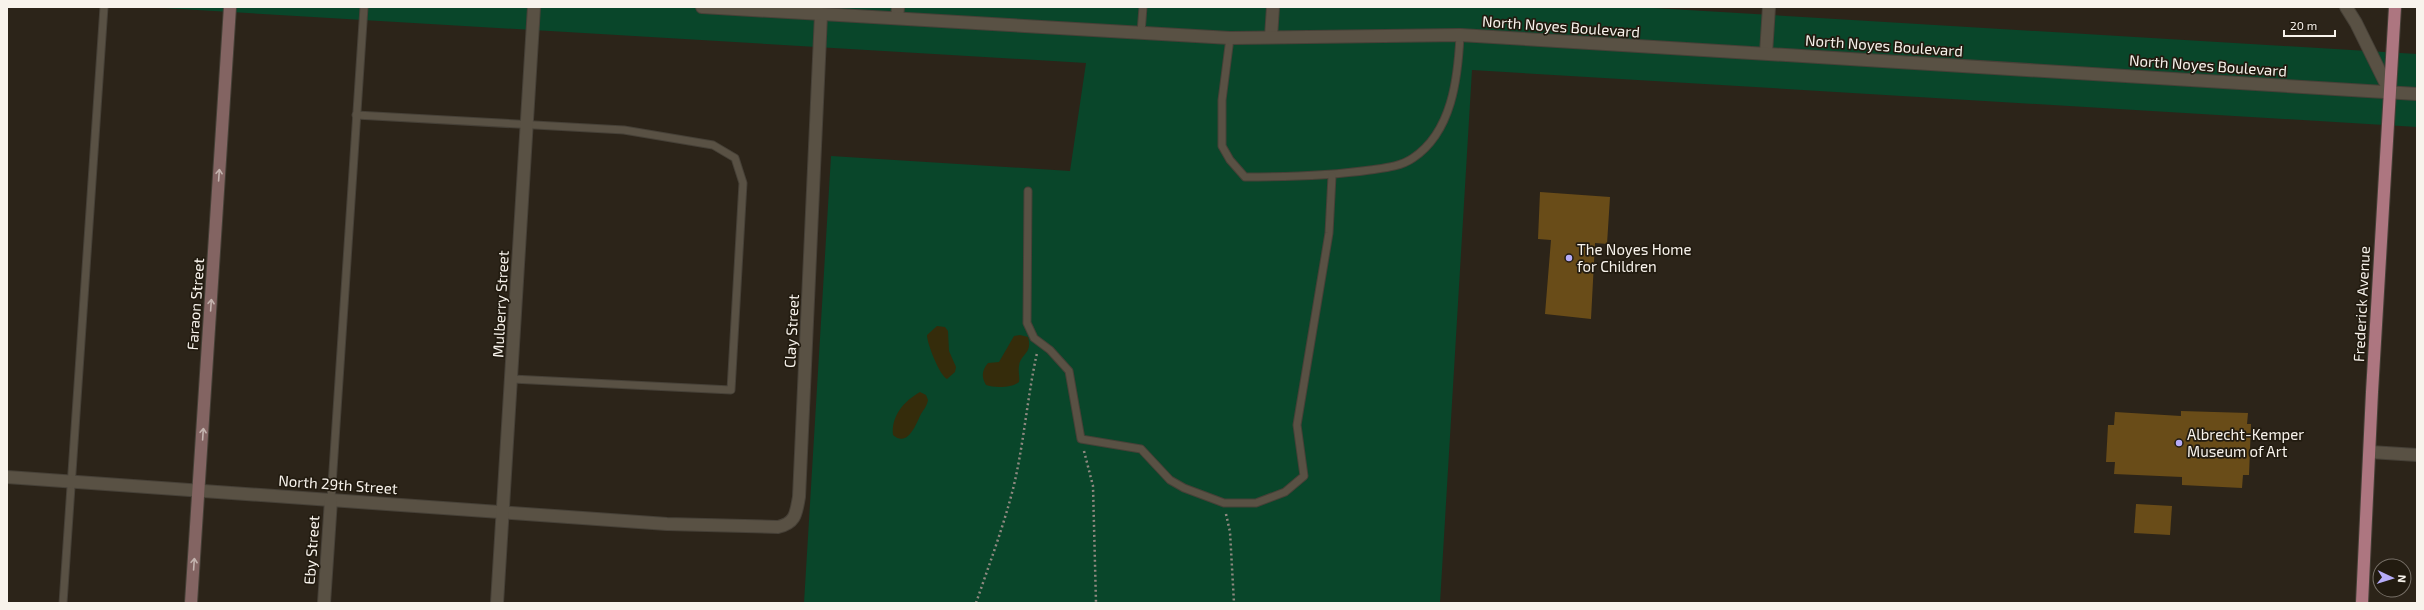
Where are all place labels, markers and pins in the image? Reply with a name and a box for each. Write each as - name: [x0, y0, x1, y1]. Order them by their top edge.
- place label: The Noyes Home for Children: [1577, 240, 1691, 275]
- marker: The Noyes Home for Children: [1564, 253, 1574, 263]
- place label: Albrecht-Kemper Museum of Art: [2187, 425, 2304, 460]
- marker: Albrecht-Kemper Museum of Art: [2174, 438, 2184, 448]

